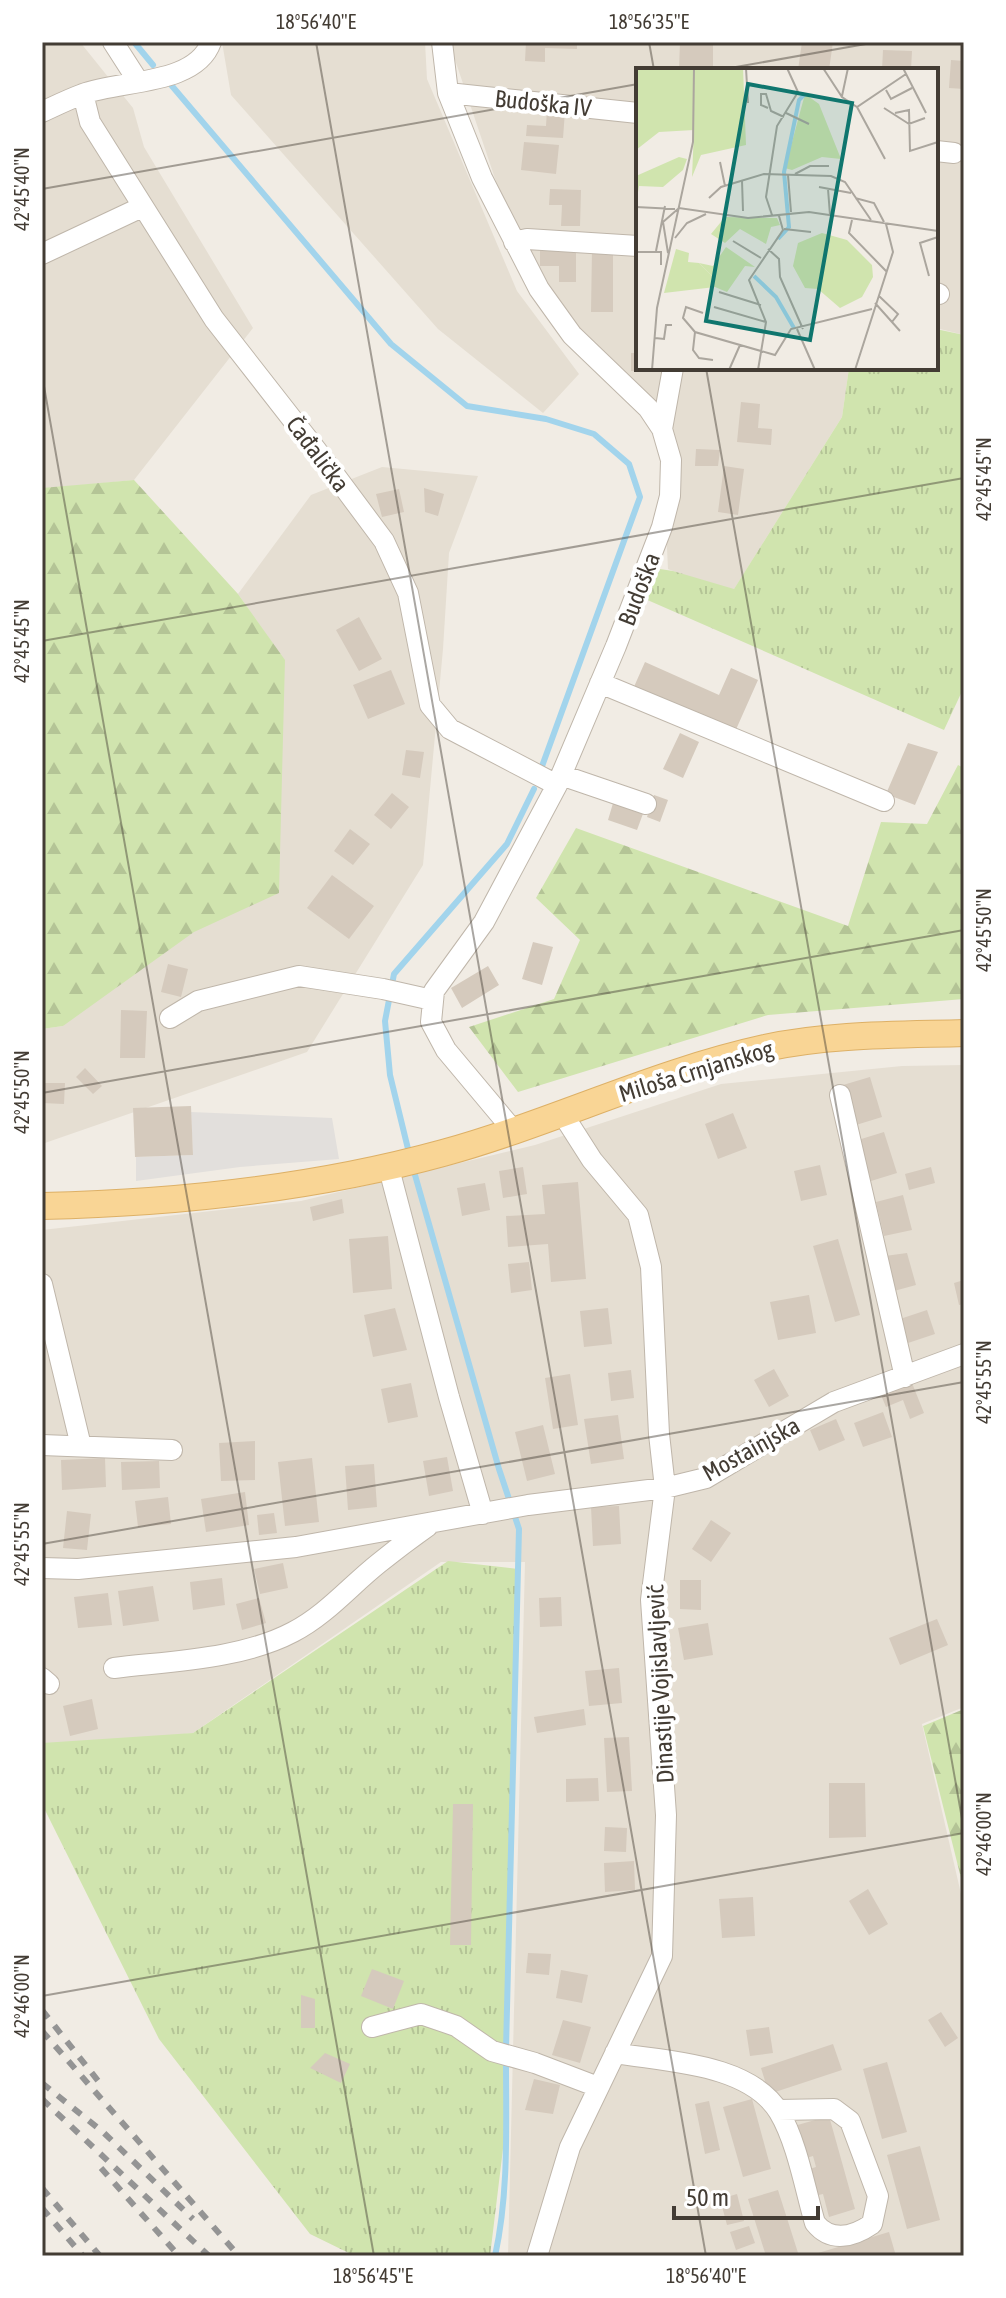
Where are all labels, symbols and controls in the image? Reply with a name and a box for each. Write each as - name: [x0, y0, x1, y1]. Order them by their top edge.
- text: 18°56'40"E: [276, 10, 357, 33]
- text: 18°56'35"E: [609, 10, 690, 33]
- inset map: [636, 68, 938, 370]
- street label: Budoška IV: [493, 85, 593, 122]
- text: 42°45'40"N: [10, 147, 33, 231]
- street label: Čađalička: [281, 411, 355, 497]
- text: 42°45'45"N: [972, 437, 995, 521]
- street label: Budoška: [613, 549, 665, 629]
- text: 42°45'45"N: [10, 599, 33, 683]
- text: 42°45'50"N: [972, 888, 995, 972]
- street label: Miloša Crnjanskog: [616, 1035, 777, 1107]
- text: 42°45'50"N: [10, 1050, 33, 1134]
- text: 42°45'55"N: [972, 1340, 995, 1424]
- street label: Mostainjska: [698, 1411, 804, 1487]
- text: 42°45'55"N: [10, 1502, 33, 1586]
- street label: Dinastije Vojislavljević: [641, 1584, 679, 1784]
- text: 42°46'00"N: [972, 1792, 995, 1876]
- text: 42°46'00"N: [10, 1954, 33, 2038]
- scale bar: [674, 2170, 818, 2220]
- text: 50 m: [686, 2184, 729, 2211]
- text: 18°56'45"E: [333, 2264, 414, 2287]
- text: 18°56'40"E: [666, 2264, 747, 2287]

